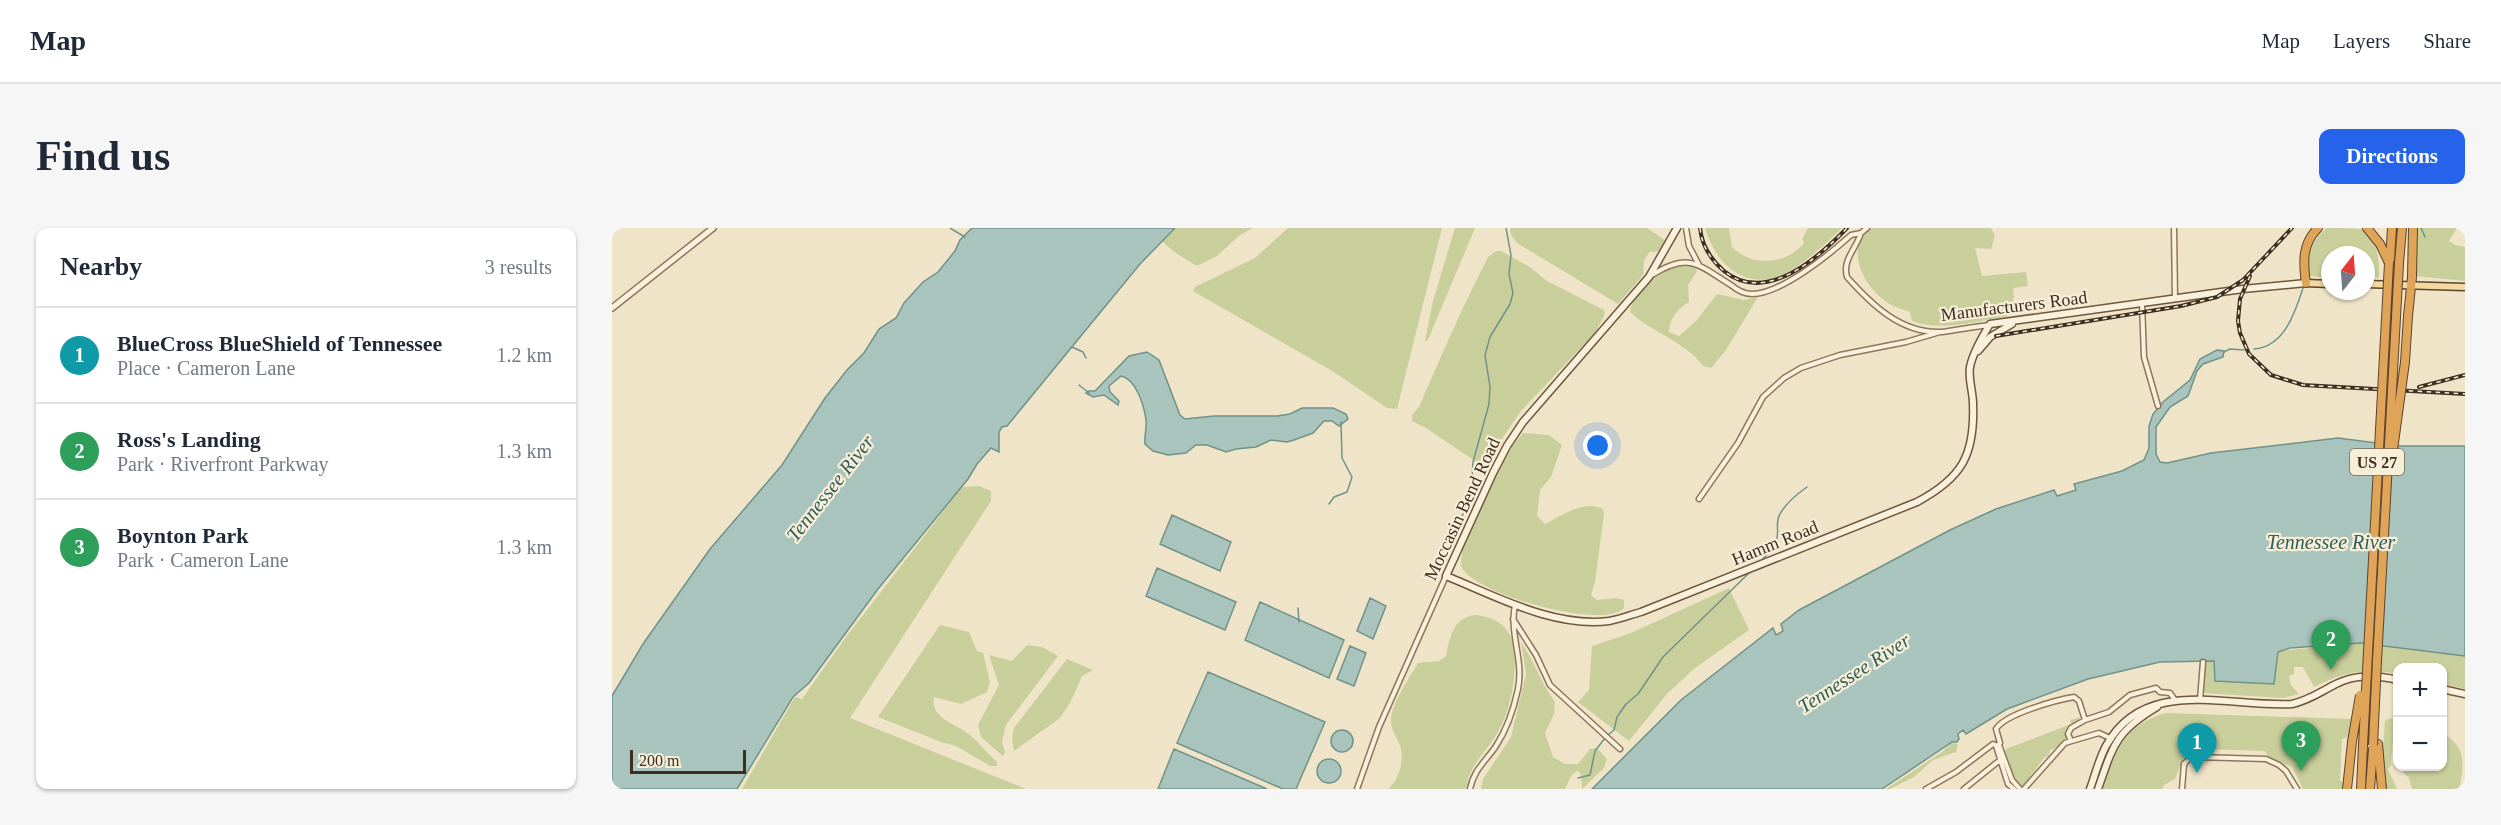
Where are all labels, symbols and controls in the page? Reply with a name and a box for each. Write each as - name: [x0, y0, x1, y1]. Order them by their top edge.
- text: Map: [30, 25, 86, 56]
- text: Map: [2262, 29, 2300, 53]
- text: Layers: [2333, 29, 2390, 53]
- text: Share: [2423, 29, 2471, 53]
- button: Directions: [2319, 129, 2465, 184]
- text: Find us: [36, 133, 170, 179]
- north arrow: [2321, 246, 2375, 300]
- text: Nearby: [60, 252, 142, 281]
- text: 3 results: [485, 256, 552, 278]
- street label: Manufacturers Road: [1940, 287, 2088, 325]
- text: BlueCross BlueShield of Tennessee: [117, 331, 442, 356]
- text: 1: [75, 344, 85, 366]
- text: 1.2 km: [496, 344, 552, 366]
- text: Place · Cameron Lane: [117, 357, 295, 379]
- text: Ross's Landing: [117, 427, 261, 452]
- water label: Tennessee River: [782, 430, 878, 545]
- your location: [1583, 431, 1612, 460]
- street label: Moccasin Bend Road: [1420, 435, 1504, 583]
- text: 2: [75, 440, 85, 462]
- text: 1.3 km: [496, 440, 552, 462]
- road number: US 27: [2350, 449, 2404, 475]
- text: Park · Riverfront Parkway: [117, 453, 329, 475]
- street label: Hamm Road: [1729, 517, 1821, 569]
- text: Boynton Park: [117, 523, 248, 548]
- water label: Tennessee River: [2267, 531, 2396, 553]
- text: 3: [75, 536, 85, 558]
- text: 1.3 km: [496, 536, 552, 558]
- text: Park · Cameron Lane: [117, 549, 289, 571]
- pin: 2: [2312, 620, 2350, 670]
- water label: Tennessee River: [1794, 629, 1914, 717]
- map controls: [2393, 663, 2447, 771]
- button: +: [2393, 663, 2447, 717]
- button: −: [2393, 717, 2447, 771]
- pin: 3: [2282, 722, 2320, 771]
- pin: 1: [2178, 724, 2216, 773]
- scale bar: [630, 747, 746, 774]
- text: 200 m: [639, 752, 679, 769]

